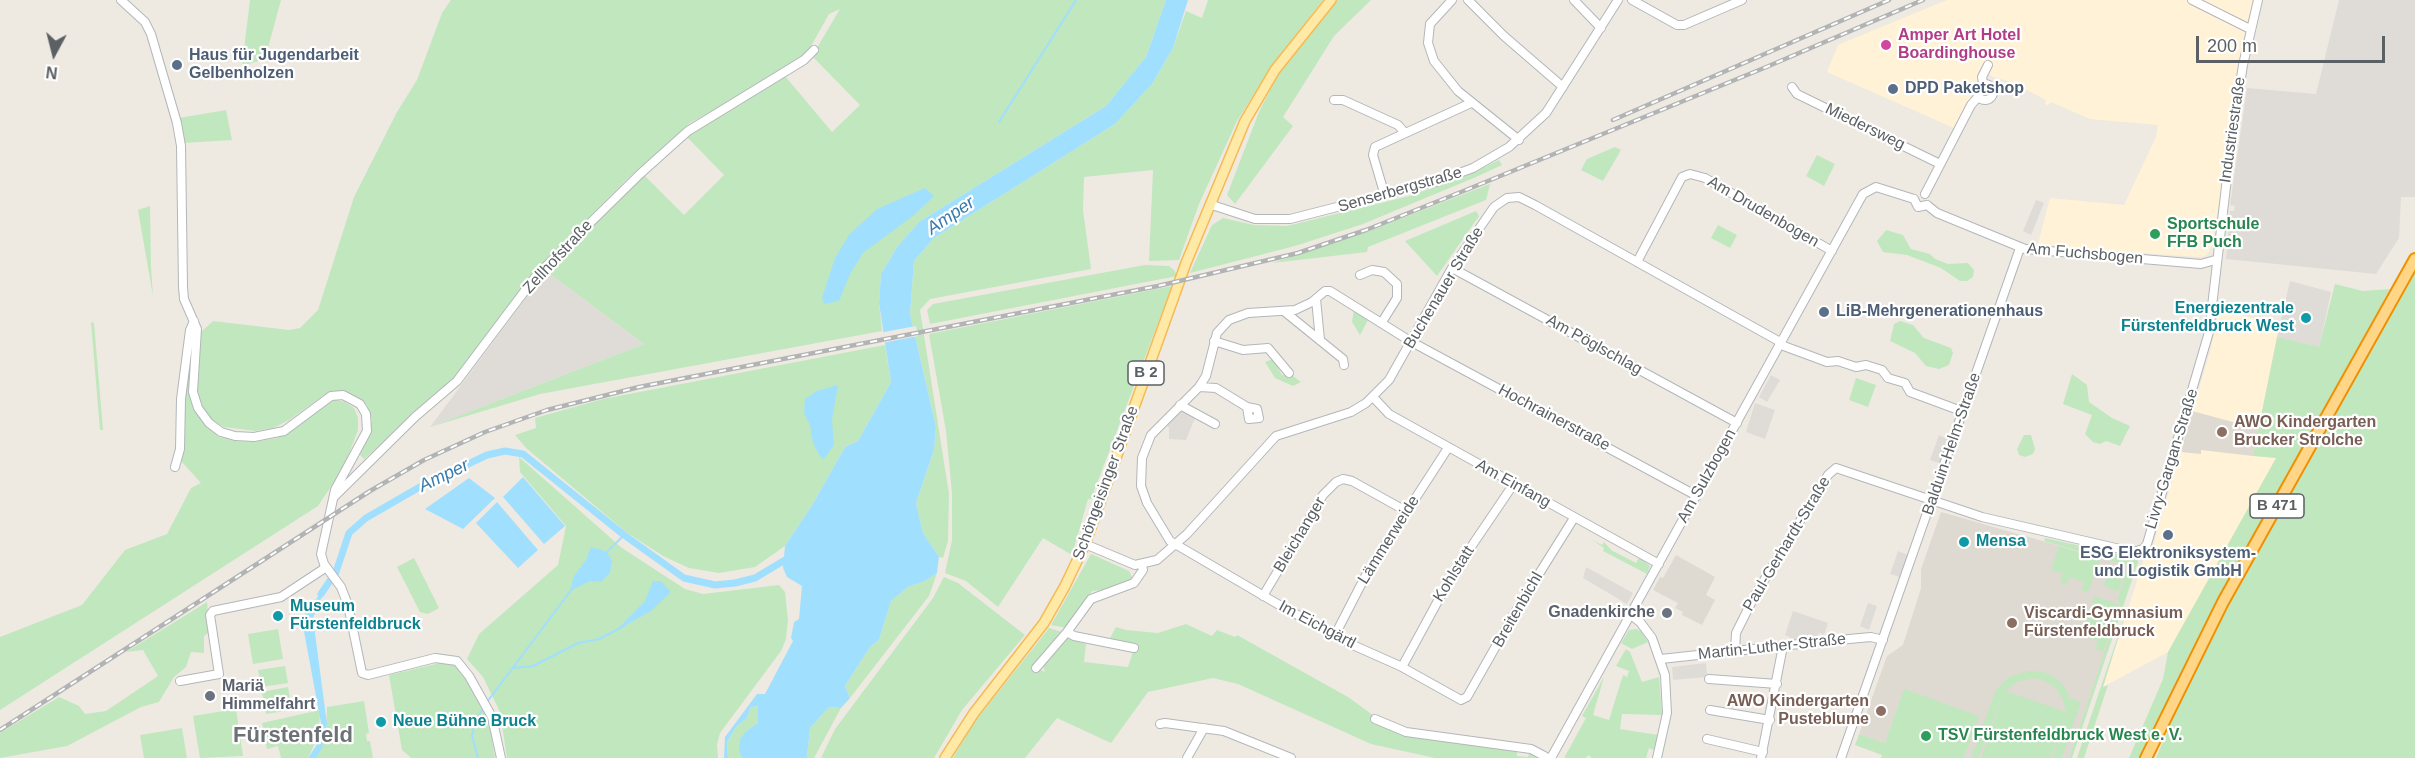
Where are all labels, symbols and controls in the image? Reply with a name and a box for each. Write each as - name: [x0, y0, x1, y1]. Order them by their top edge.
- north arrow: [24, 24, 84, 84]
- scale bar: [2199, 24, 2388, 62]
- place label: Amper Art Hotel Boardinghouse: [1898, 26, 2021, 64]
- text: 200 m: [2207, 36, 2257, 56]
- marker: Amper Art Hotel Boardinghouse: [1879, 38, 1893, 52]
- place label: Haus für Jugendarbeit Gelbenholzen: [189, 46, 359, 84]
- marker: Haus für Jugendarbeit Gelbenholzen: [170, 58, 184, 72]
- text: N: [45, 63, 59, 82]
- street label: Industriestraße: [2216, 76, 2250, 184]
- place label: DPD Paketshop: [1905, 79, 2024, 99]
- marker: DPD Paketshop: [1886, 82, 1900, 96]
- street label: Miedersweg: [1822, 99, 1908, 155]
- street label: Senserbergstraße: [1336, 163, 1464, 217]
- street label: Am Drudenbogen: [1704, 172, 1822, 252]
- water label: Amper: [923, 192, 979, 240]
- place label: Sportschule FFB Puch: [2167, 215, 2259, 253]
- street label: Zellhofstraße: [519, 216, 597, 298]
- street label: Buchenauer Straße: [1400, 224, 1488, 352]
- marker: Sportschule FFB Puch: [2148, 227, 2162, 241]
- street label: Am Fuchsbogen: [2026, 239, 2144, 269]
- place label: Energiezentrale Fürstenfeldbruck West: [2121, 299, 2294, 337]
- place label: LiB-Mehrgenerationenhaus: [1836, 302, 2043, 322]
- marker: LiB-Mehrgenerationenhaus: [1817, 305, 1831, 319]
- street label: Am Pöglschlag: [1543, 311, 1645, 379]
- marker: Energiezentrale Fürstenfeldbruck West: [2299, 311, 2313, 325]
- road number: B 2: [1128, 361, 1164, 385]
- street label: Balduin-Helm-Straße: [1919, 370, 1985, 518]
- street label: Hochrainerstraße: [1495, 381, 1613, 455]
- street label: Livry-Gargan-Straße: [2142, 386, 2202, 532]
- street label: Schöngeisinger Straße: [1069, 403, 1143, 563]
- place label: AWO Kindergarten Brucker Strolche: [2234, 413, 2376, 451]
- marker: AWO Kindergarten Brucker Strolche: [2215, 425, 2229, 439]
- street label: Am Sulzbogen: [1673, 426, 1741, 526]
- water label: Amper: [415, 455, 473, 497]
- street label: Am Einfang: [1472, 456, 1554, 512]
- street label: Paul-Gerhardt-Straße: [1739, 473, 1835, 615]
- street label: Lämmerweide: [1354, 492, 1424, 588]
- street label: Bleichanger: [1270, 494, 1330, 576]
- road number: B 471: [2250, 494, 2304, 518]
- marker: ESG Elektroniksystem- und Logistik GmbH: [2161, 528, 2175, 542]
- place label: Mensa: [1976, 532, 2026, 552]
- marker: Mensa: [1957, 535, 1971, 549]
- street label: Kohlstatt: [1429, 543, 1479, 605]
- place label: ESG Elektroniksystem- und Logistik GmbH: [2080, 544, 2256, 582]
- street label: Breitenbichl: [1489, 569, 1547, 651]
- place label: Museum Fürstenfeldbruck: [290, 597, 421, 635]
- street label: Im Eichgärtl: [1275, 597, 1359, 653]
- place label: Gnadenkirche: [1548, 603, 1655, 623]
- place label: Viscardi-Gymnasium Fürstenfeldbruck: [2024, 604, 2183, 642]
- marker: Gnadenkirche: [1660, 606, 1674, 620]
- marker: Museum Fürstenfeldbruck: [271, 609, 285, 623]
- marker: Viscardi-Gymnasium Fürstenfeldbruck: [2005, 616, 2019, 630]
- street label: Martin-Luther-Straße: [1697, 630, 1847, 664]
- place label: Mariä Himmelfahrt: [222, 677, 315, 715]
- marker: Mariä Himmelfahrt: [203, 689, 217, 703]
- place label: AWO Kindergarten Pusteblume: [1727, 692, 1869, 730]
- marker: AWO Kindergarten Pusteblume: [1874, 704, 1888, 718]
- place label: Neue Bühne Bruck: [393, 712, 536, 732]
- marker: Neue Bühne Bruck: [374, 715, 388, 729]
- district label: Fürstenfeld: [233, 723, 353, 749]
- place label: TSV Fürstenfeldbruck West e. V.: [1938, 726, 2183, 746]
- marker: TSV Fürstenfeldbruck West e. V.: [1919, 729, 1933, 743]

